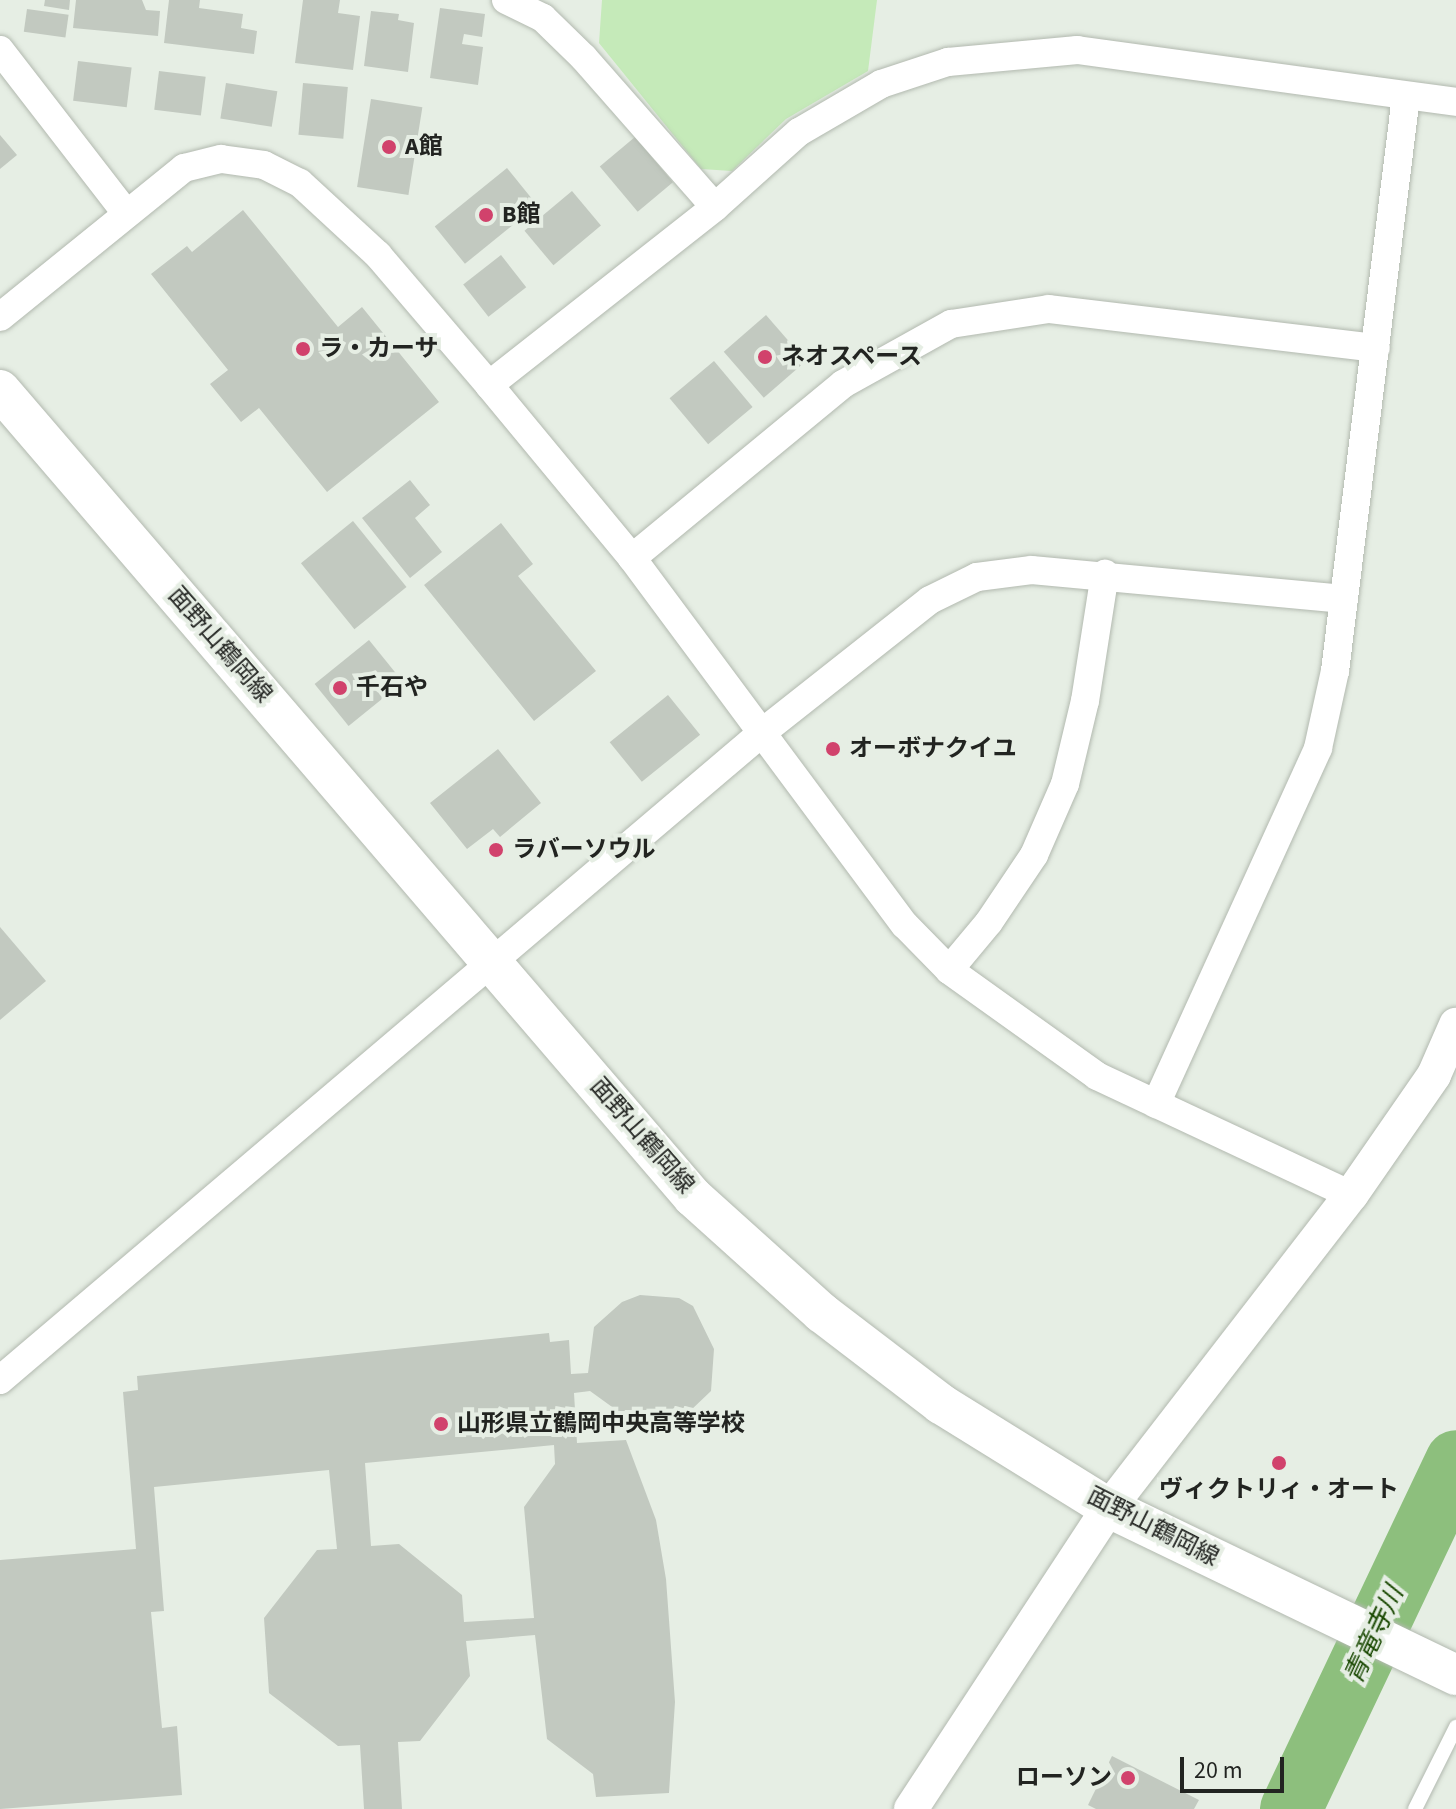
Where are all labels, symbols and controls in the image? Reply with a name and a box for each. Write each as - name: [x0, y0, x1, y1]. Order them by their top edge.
- place label: A館: [405, 133, 443, 161]
- marker: A館: [380, 138, 398, 156]
- place label: B館: [502, 201, 541, 229]
- marker: B館: [477, 206, 495, 224]
- place label: ラ・カーサ: [319, 335, 439, 363]
- marker: ラ・カーサ: [294, 340, 312, 358]
- place label: ネオスペース: [781, 343, 925, 371]
- marker: ネオスペース: [756, 348, 774, 366]
- street label: 面野山鶴岡線: [162, 581, 278, 709]
- place label: 千石や: [356, 674, 428, 702]
- marker: 千石や: [331, 679, 349, 697]
- place label: オーボナクイユ: [849, 735, 1017, 763]
- marker: オーボナクイユ: [824, 740, 842, 758]
- place label: ラバーソウル: [512, 836, 656, 864]
- marker: ラバーソウル: [487, 841, 505, 859]
- street label: 面野山鶴岡線: [584, 1072, 700, 1200]
- place label: 山形県立鶴岡中央高等学校: [457, 1410, 745, 1438]
- marker: 山形県立鶴岡中央高等学校: [432, 1415, 450, 1433]
- marker: ヴィクトリィ・オート: [1270, 1454, 1288, 1472]
- place label: ヴィクトリィ・オート: [1159, 1476, 1399, 1504]
- street label: 面野山鶴岡線: [1082, 1481, 1224, 1573]
- water label: 青竜寺川: [1338, 1581, 1410, 1689]
- scale bar: [1184, 1741, 1288, 1791]
- text: 20 m: [1194, 1753, 1243, 1788]
- place label: ローソン: [1016, 1764, 1112, 1792]
- marker: ローソン: [1119, 1769, 1137, 1787]

